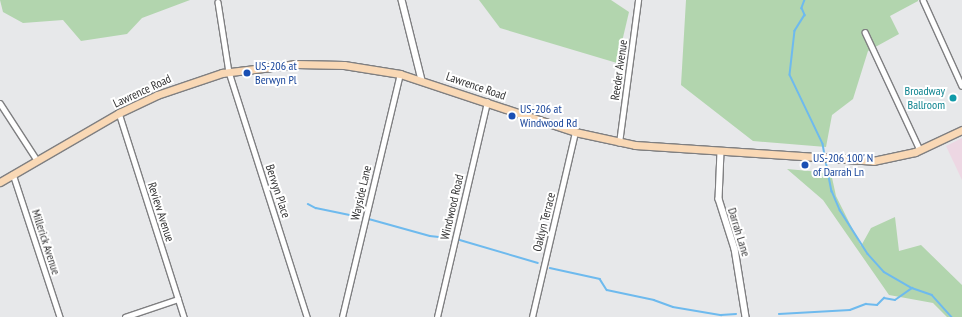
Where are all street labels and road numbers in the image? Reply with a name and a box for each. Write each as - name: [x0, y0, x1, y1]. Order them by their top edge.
- street label: Reeder Avenue: [608, 39, 630, 101]
- street label: Lawrence Road: [444, 69, 508, 103]
- street label: Lawrence Road: [111, 71, 173, 111]
- street label: Berwyn Place: [263, 162, 293, 220]
- street label: Wayside Lane: [348, 164, 374, 222]
- street label: Windwood Road: [437, 173, 467, 241]
- street label: Review Avenue: [145, 180, 177, 244]
- street label: Oaklyn Terrace: [530, 191, 558, 253]
- street label: Darrah Lane: [725, 206, 753, 258]
- street label: Millerick Avenue: [29, 207, 63, 277]

